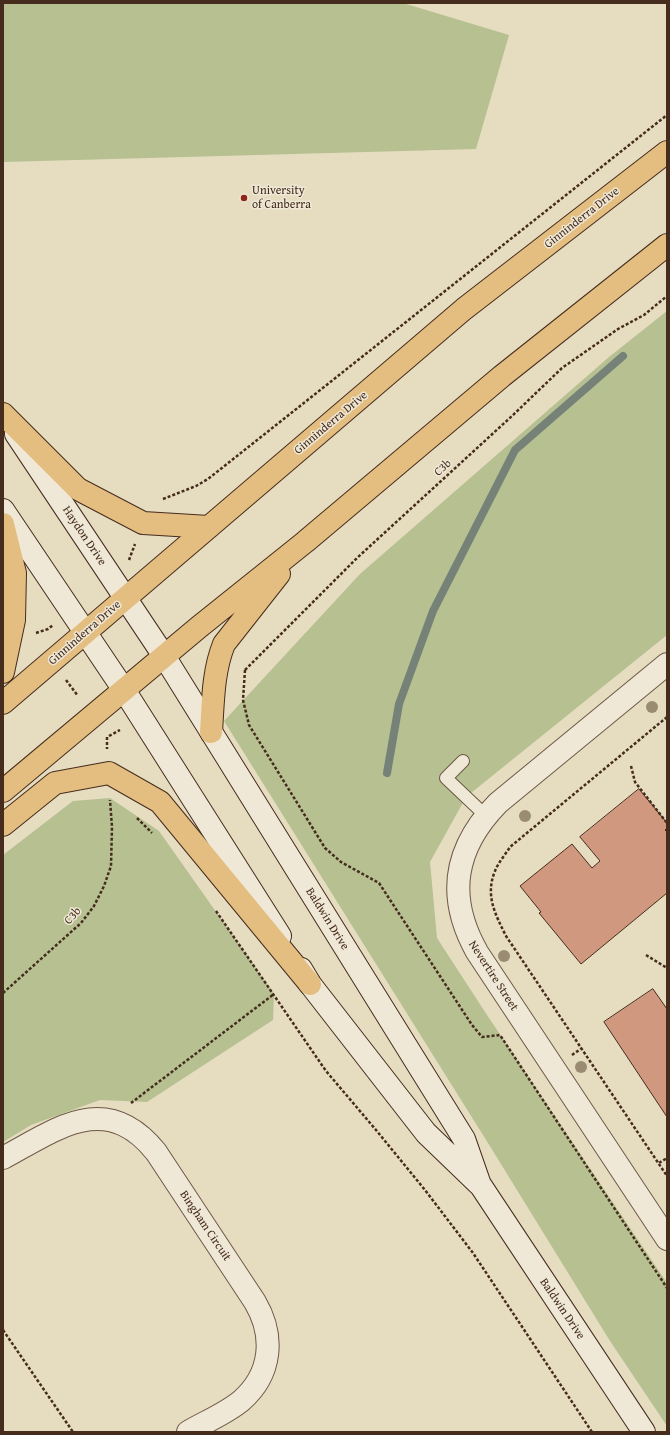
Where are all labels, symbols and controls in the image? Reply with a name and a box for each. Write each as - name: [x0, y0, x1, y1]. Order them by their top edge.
- place label: University of Canberra: [252, 184, 311, 212]
- street label: Ginninderra Drive: [542, 184, 622, 252]
- marker: University of Canberra: [239, 193, 249, 203]
- street label: Ginninderra Drive: [291, 388, 371, 458]
- street label: C3b: [431, 456, 455, 480]
- street label: Haydon Drive: [59, 504, 109, 568]
- street label: Ginninderra Drive: [46, 598, 124, 668]
- street label: Baldwin Drive: [302, 885, 352, 953]
- street label: C3b: [61, 904, 85, 928]
- street label: Nevertire Street: [465, 938, 521, 1014]
- street label: Bingham Circuit: [176, 1188, 234, 1264]
- street label: Baldwin Drive: [536, 1276, 588, 1342]

